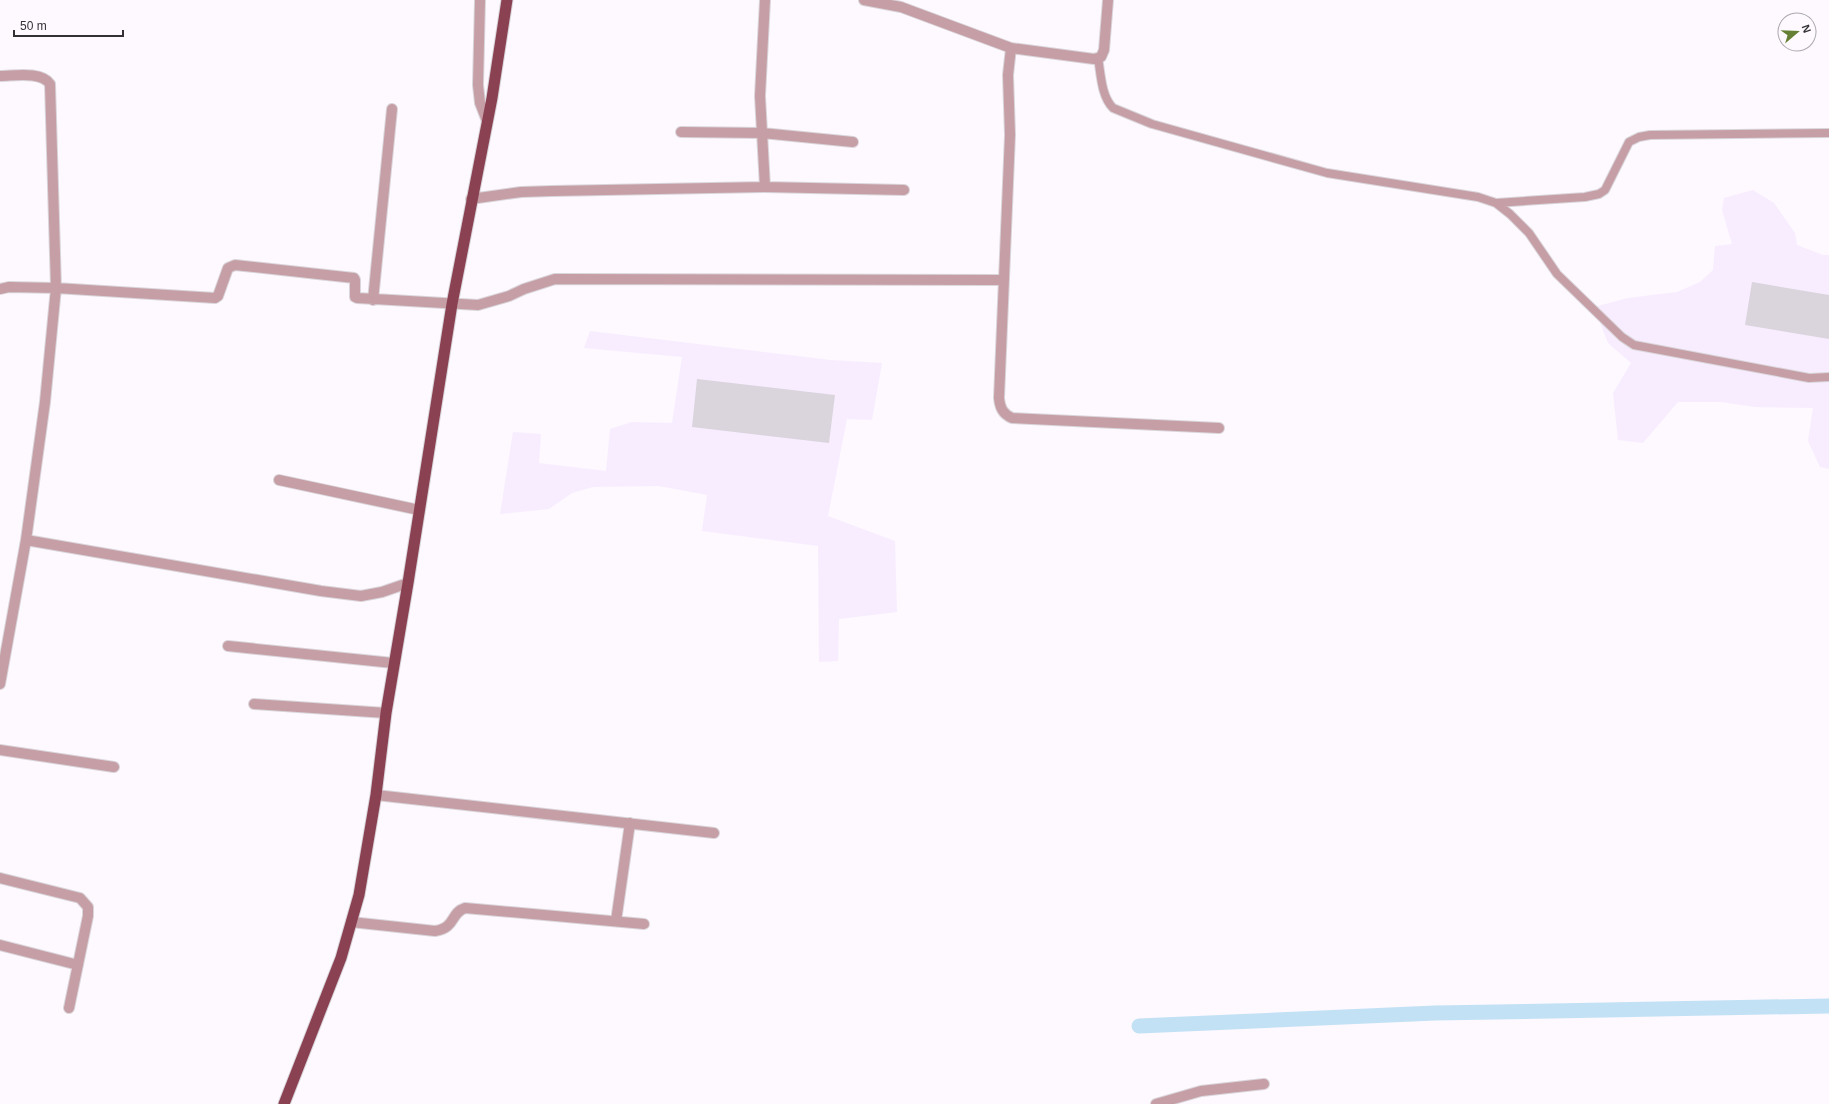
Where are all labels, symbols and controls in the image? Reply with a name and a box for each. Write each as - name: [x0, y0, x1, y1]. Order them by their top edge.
- scale bar: [14, 12, 123, 38]
- north arrow: [1777, 12, 1817, 52]
- text: 50 m: [20, 19, 47, 33]
- text: N: [1799, 23, 1813, 35]

